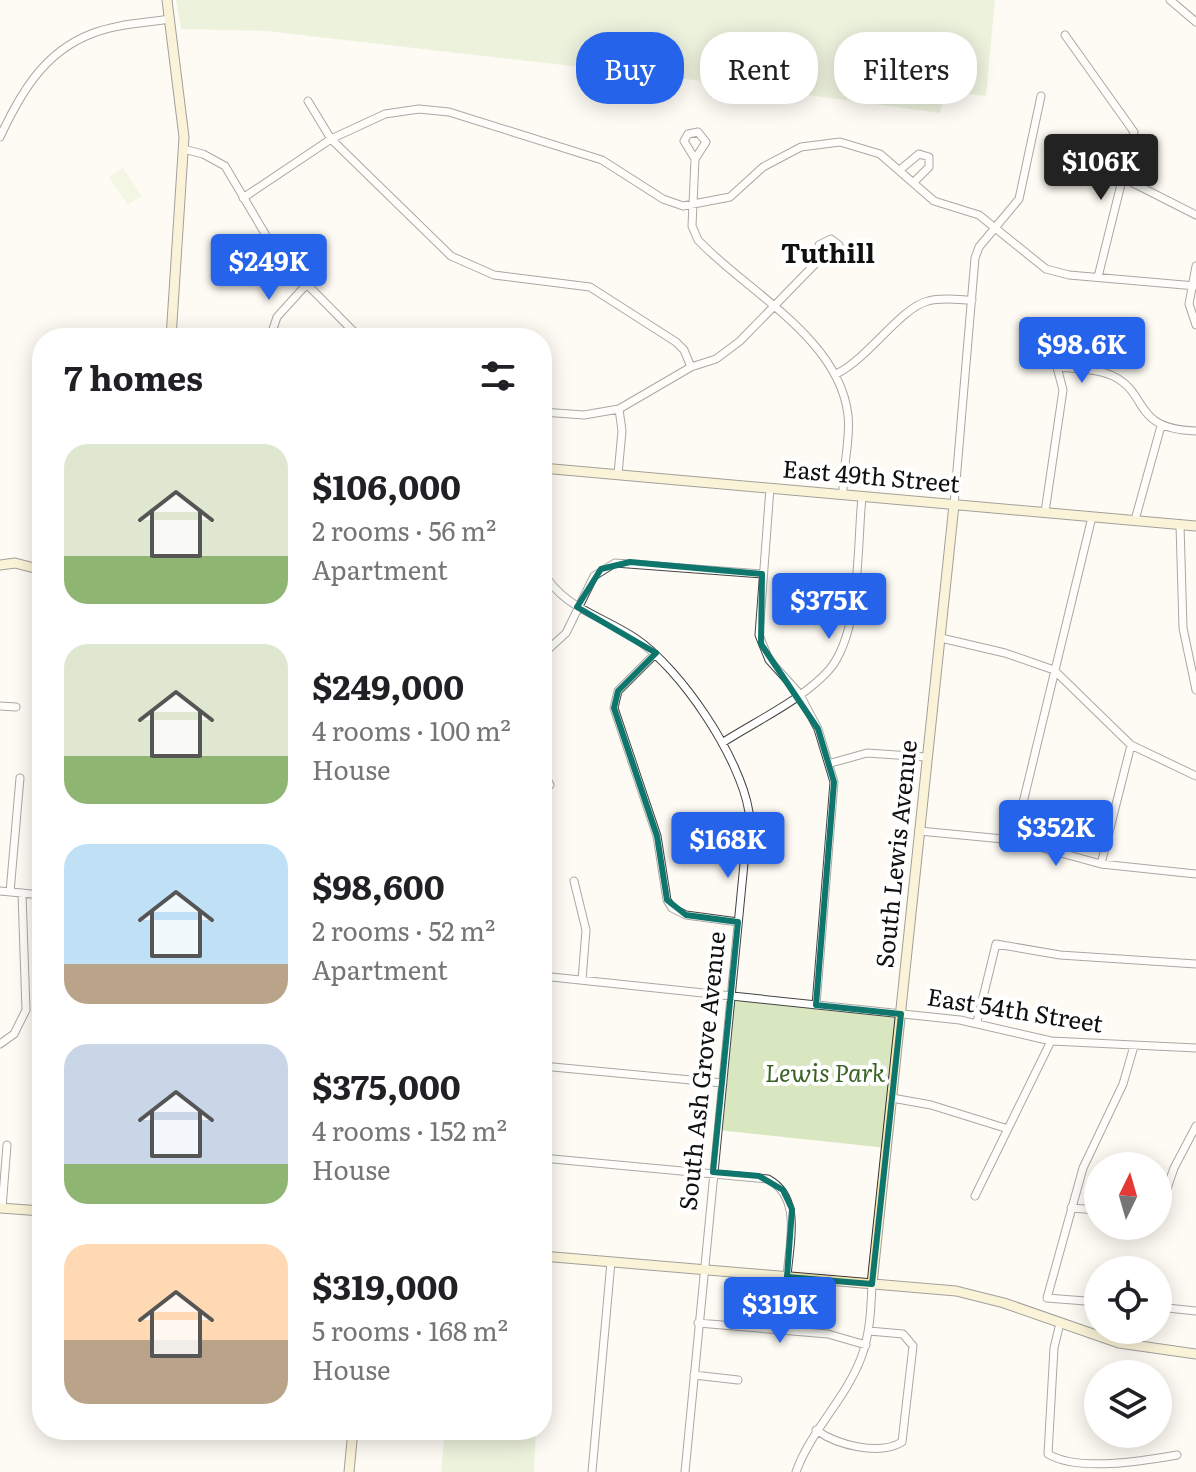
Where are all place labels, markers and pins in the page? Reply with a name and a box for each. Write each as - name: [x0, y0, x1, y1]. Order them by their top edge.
- pin: $106K: [1045, 134, 1157, 202]
- pin: $249K: [213, 234, 325, 302]
- pin: $98.6K: [1017, 317, 1147, 385]
- pin: $375K: [773, 573, 885, 641]
- pin: $352K: [1000, 800, 1112, 868]
- pin: $168K: [672, 812, 784, 880]
- pin: $319K: [724, 1277, 836, 1345]

